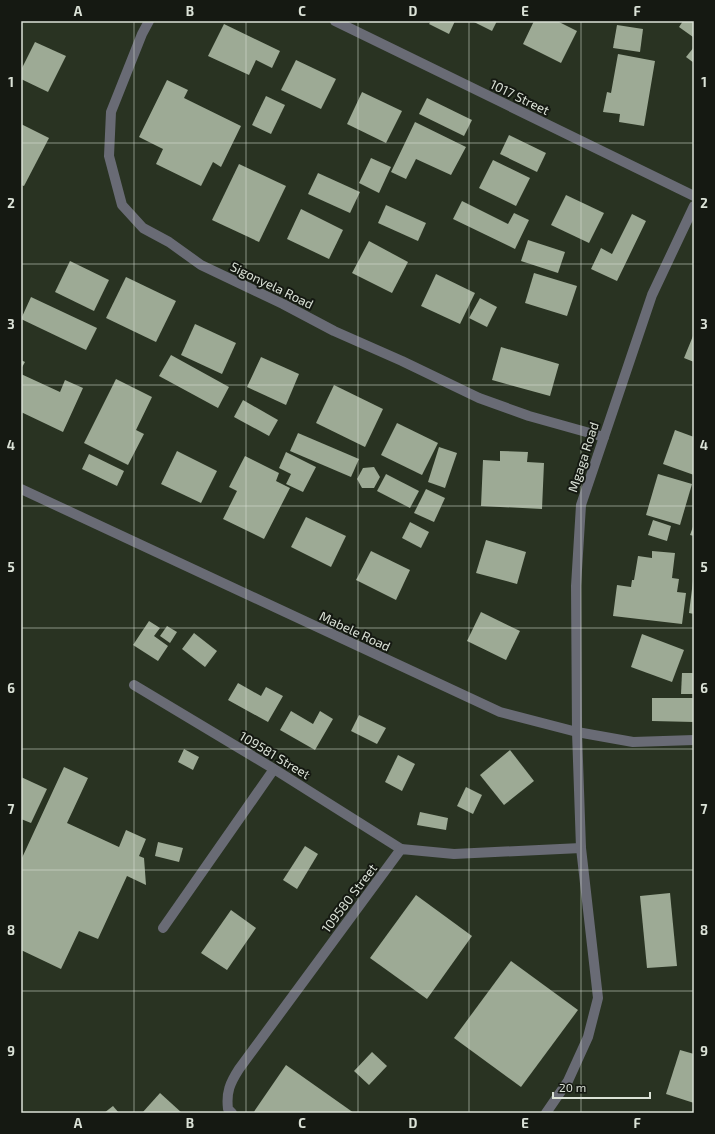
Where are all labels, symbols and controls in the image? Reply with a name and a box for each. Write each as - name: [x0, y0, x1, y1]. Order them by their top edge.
- text: A: [74, 3, 83, 19]
- text: B: [186, 3, 194, 19]
- text: C: [298, 3, 306, 19]
- text: D: [409, 3, 418, 19]
- text: E: [521, 3, 529, 19]
- text: F: [633, 3, 641, 19]
- text: 1: [8, 74, 14, 90]
- text: 1: [701, 74, 707, 90]
- street label: 1017 Street: [488, 76, 552, 118]
- text: 2: [7, 195, 15, 211]
- text: 2: [700, 195, 708, 211]
- street label: Sigonyela Road: [228, 258, 316, 312]
- text: 3: [7, 316, 15, 332]
- text: 3: [700, 316, 708, 332]
- street label: Mgaga Road: [564, 420, 602, 494]
- text: 4: [7, 437, 15, 453]
- text: 4: [700, 437, 708, 453]
- text: 5: [7, 559, 15, 575]
- text: 5: [700, 559, 708, 575]
- street label: Mabele Road: [317, 608, 393, 654]
- text: 6: [7, 680, 15, 696]
- text: 6: [700, 680, 708, 696]
- street label: 109581 Street: [237, 728, 313, 782]
- text: 7: [8, 801, 15, 817]
- text: 7: [701, 801, 708, 817]
- street label: 109580 Street: [318, 860, 380, 936]
- text: 8: [7, 922, 15, 938]
- text: 8: [700, 922, 708, 938]
- text: 9: [7, 1043, 15, 1059]
- text: 9: [700, 1043, 708, 1059]
- scale bar: [553, 1074, 650, 1100]
- text: 20 m: [559, 1080, 586, 1094]
- text: A: [74, 1115, 83, 1131]
- text: B: [186, 1115, 194, 1131]
- text: C: [298, 1115, 306, 1131]
- text: D: [409, 1115, 418, 1131]
- text: E: [521, 1115, 529, 1131]
- text: F: [633, 1115, 641, 1131]

